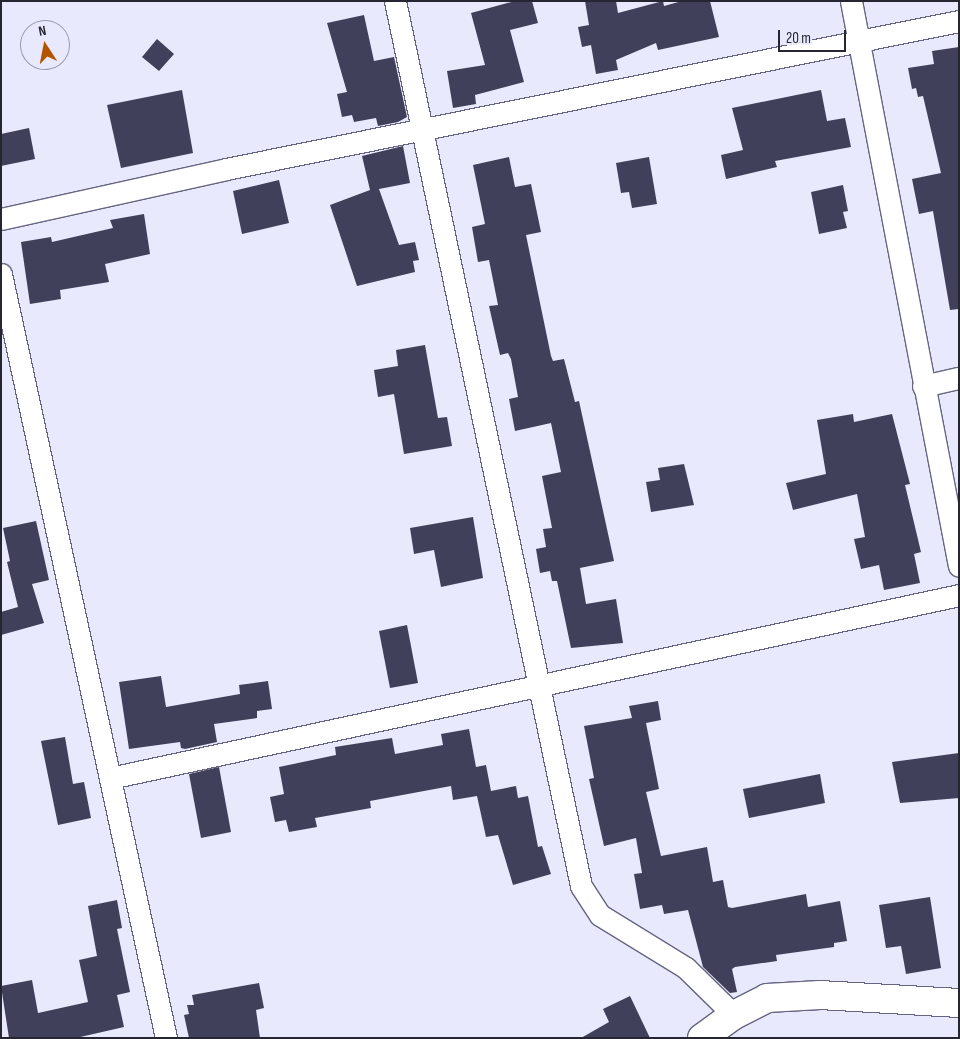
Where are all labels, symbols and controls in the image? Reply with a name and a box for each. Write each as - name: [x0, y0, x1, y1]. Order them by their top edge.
- north arrow: [20, 20, 70, 70]
- scale bar: [780, 20, 848, 52]
- text: N: [37, 22, 48, 40]
- text: 20 m: [786, 29, 811, 48]

